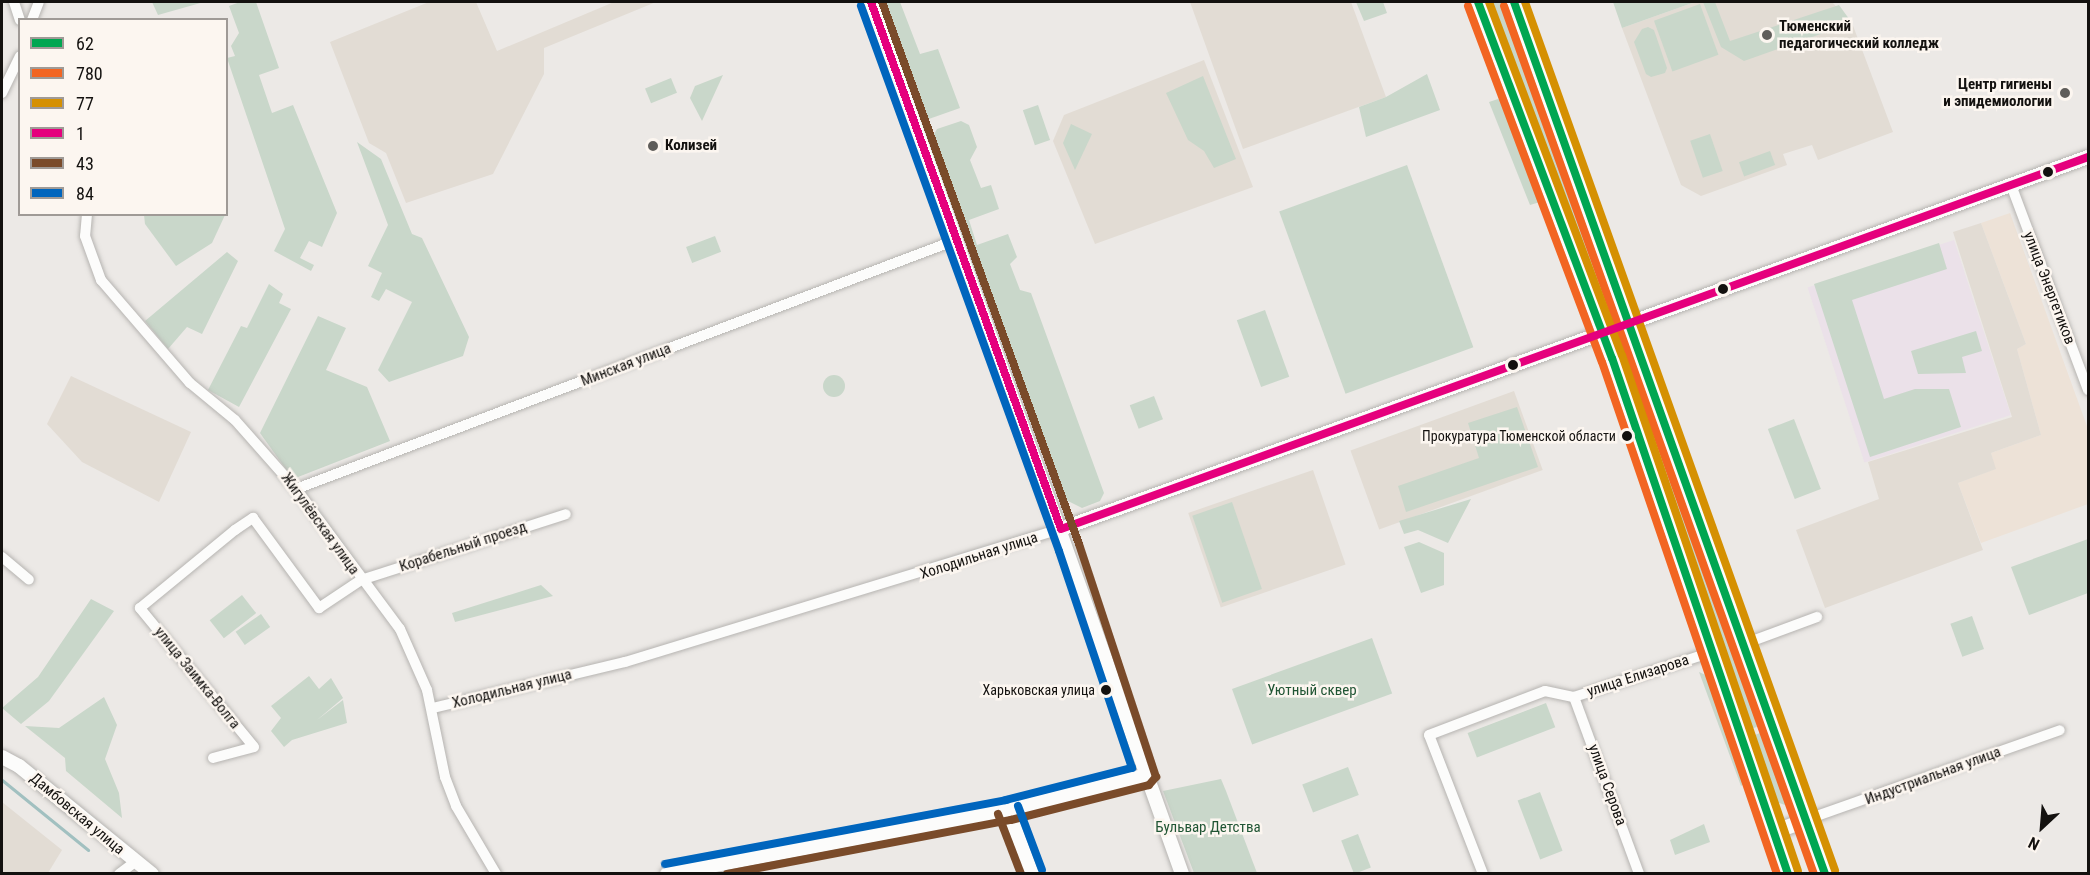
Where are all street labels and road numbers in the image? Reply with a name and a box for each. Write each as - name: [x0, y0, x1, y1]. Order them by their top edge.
- street label: улица Энергетиков: [2019, 229, 2079, 347]
- street label: Минская улица: [578, 340, 674, 390]
- street label: Жигулёвская улица: [277, 470, 363, 578]
- street label: Корабельный проезд: [397, 518, 529, 576]
- street label: Холодильная улица: [918, 529, 1040, 583]
- street label: улица Заимка-Волга: [150, 623, 244, 733]
- street label: улица Елизарова: [1585, 651, 1691, 701]
- street label: Холодильная улица: [450, 665, 574, 713]
- street label: улица Серова: [1584, 742, 1630, 828]
- street label: Индустриальная улица: [1863, 743, 2003, 809]
- street label: Дамбовская улица: [26, 769, 128, 859]

